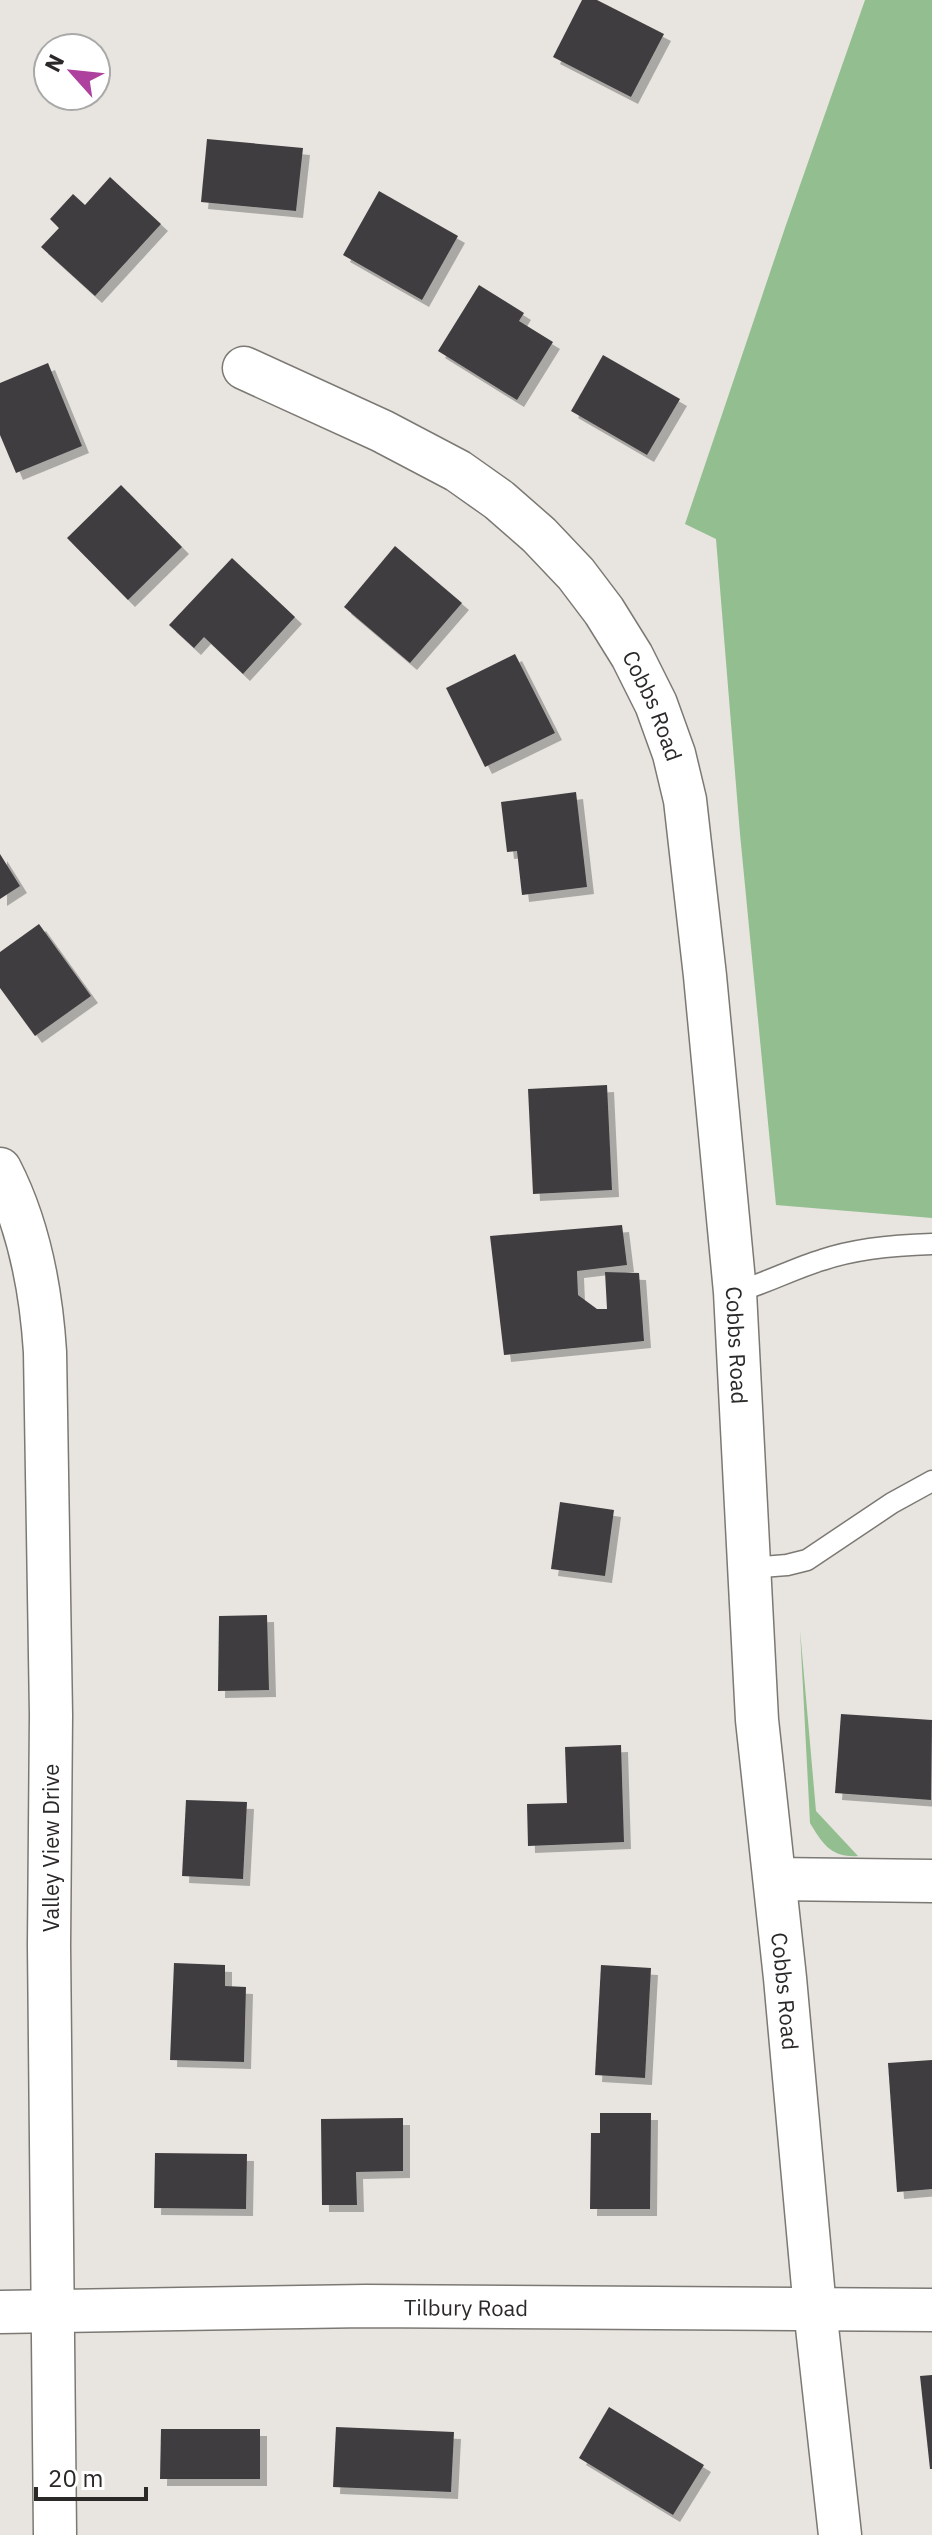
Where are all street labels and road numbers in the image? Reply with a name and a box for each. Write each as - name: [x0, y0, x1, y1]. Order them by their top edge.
- street label: Cobbs Road: [617, 645, 690, 765]
- street label: Cobbs Road: [720, 1285, 755, 1405]
- street label: Valley View Drive: [36, 1764, 65, 1932]
- street label: Cobbs Road: [766, 1931, 806, 2051]
- street label: Tilbury Road: [404, 2292, 528, 2322]

